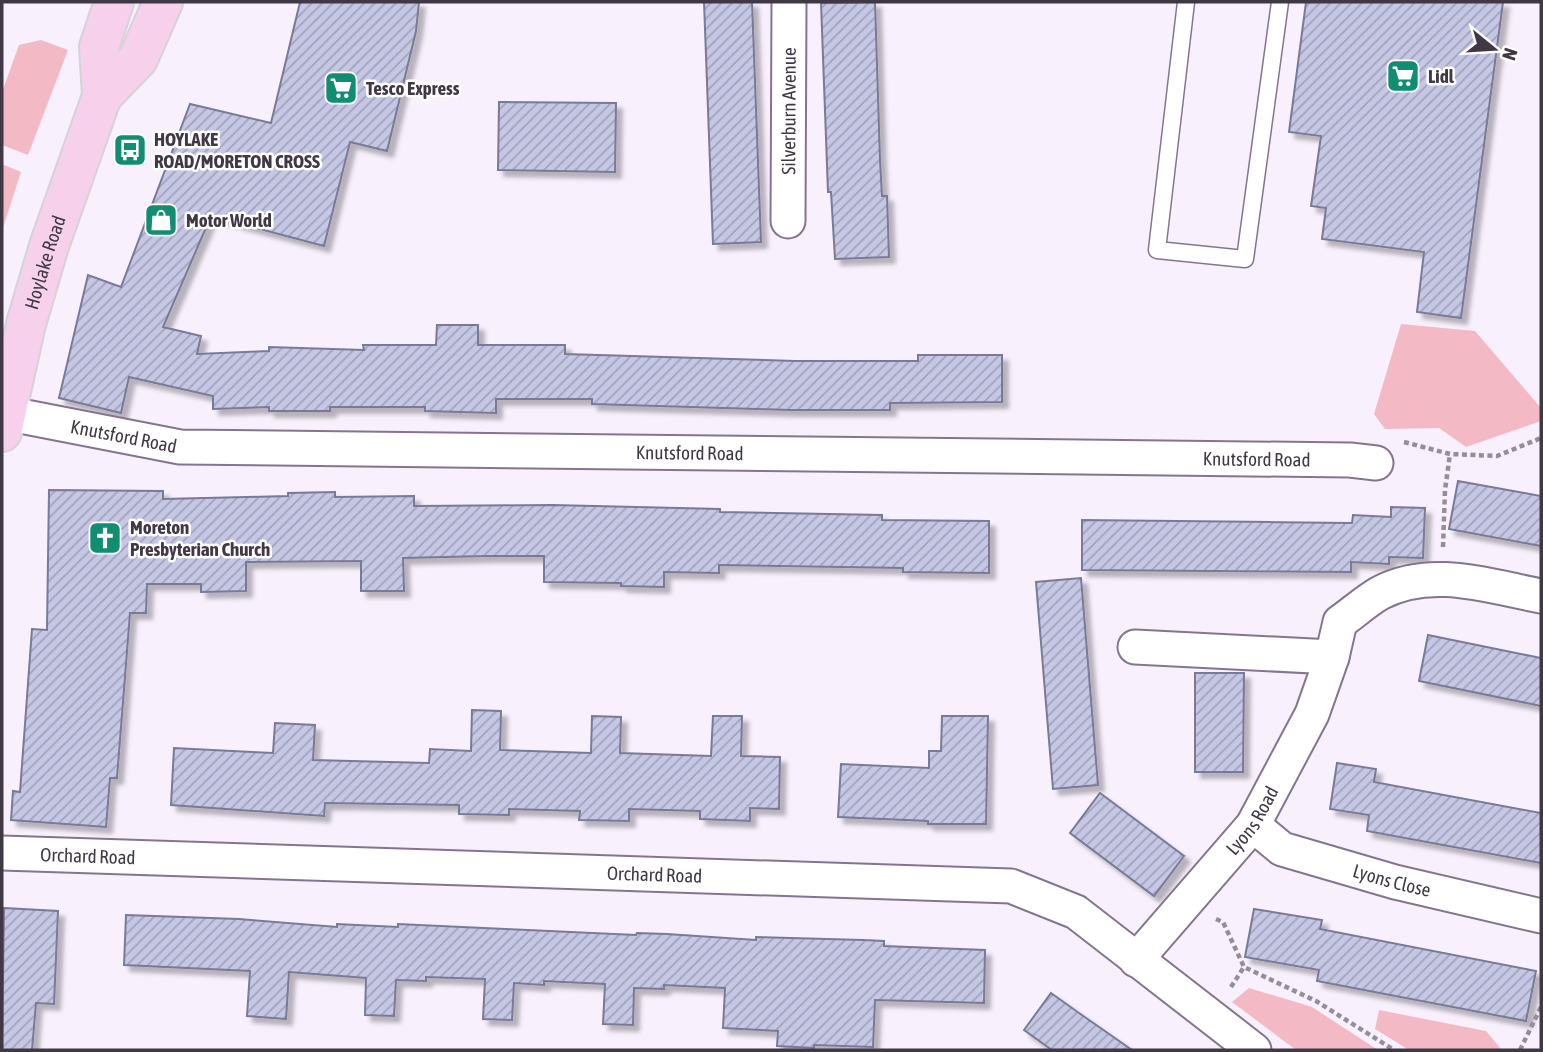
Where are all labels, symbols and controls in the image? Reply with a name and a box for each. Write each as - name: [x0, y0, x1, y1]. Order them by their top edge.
- north arrow: [1459, 14, 1529, 84]
- text: N: [1498, 46, 1522, 63]
- street label: Silverburn Avenue: [777, 47, 800, 175]
- supermarket icon: Lidl: [1384, 57, 1422, 95]
- place label: Lidl: [1428, 65, 1455, 87]
- supermarket icon: Tesco Express: [322, 69, 360, 107]
- place label: Tesco Express: [366, 77, 460, 99]
- place label: HOYLAKE ROAD/MORETON CROSS: [154, 128, 320, 172]
- bus stop icon: HOYLAKE ROAD/MORETON CROSS: [111, 131, 149, 169]
- shop icon: Motor World: [142, 201, 180, 239]
- place label: Motor World: [186, 209, 272, 231]
- street label: Hoylake Road: [20, 213, 70, 312]
- street label: Knutsford Road: [69, 415, 179, 457]
- street label: Knutsford Road: [636, 441, 744, 464]
- street label: Knutsford Road: [1203, 447, 1311, 471]
- place label: Moreton Presbyterian Church: [130, 516, 270, 560]
- church icon: Moreton Presbyterian Church: [86, 519, 124, 557]
- street label: Lyons Road: [1221, 782, 1283, 859]
- street label: Orchard Road: [40, 843, 136, 868]
- street label: Lyons Close: [1350, 859, 1433, 901]
- street label: Orchard Road: [607, 862, 703, 887]

